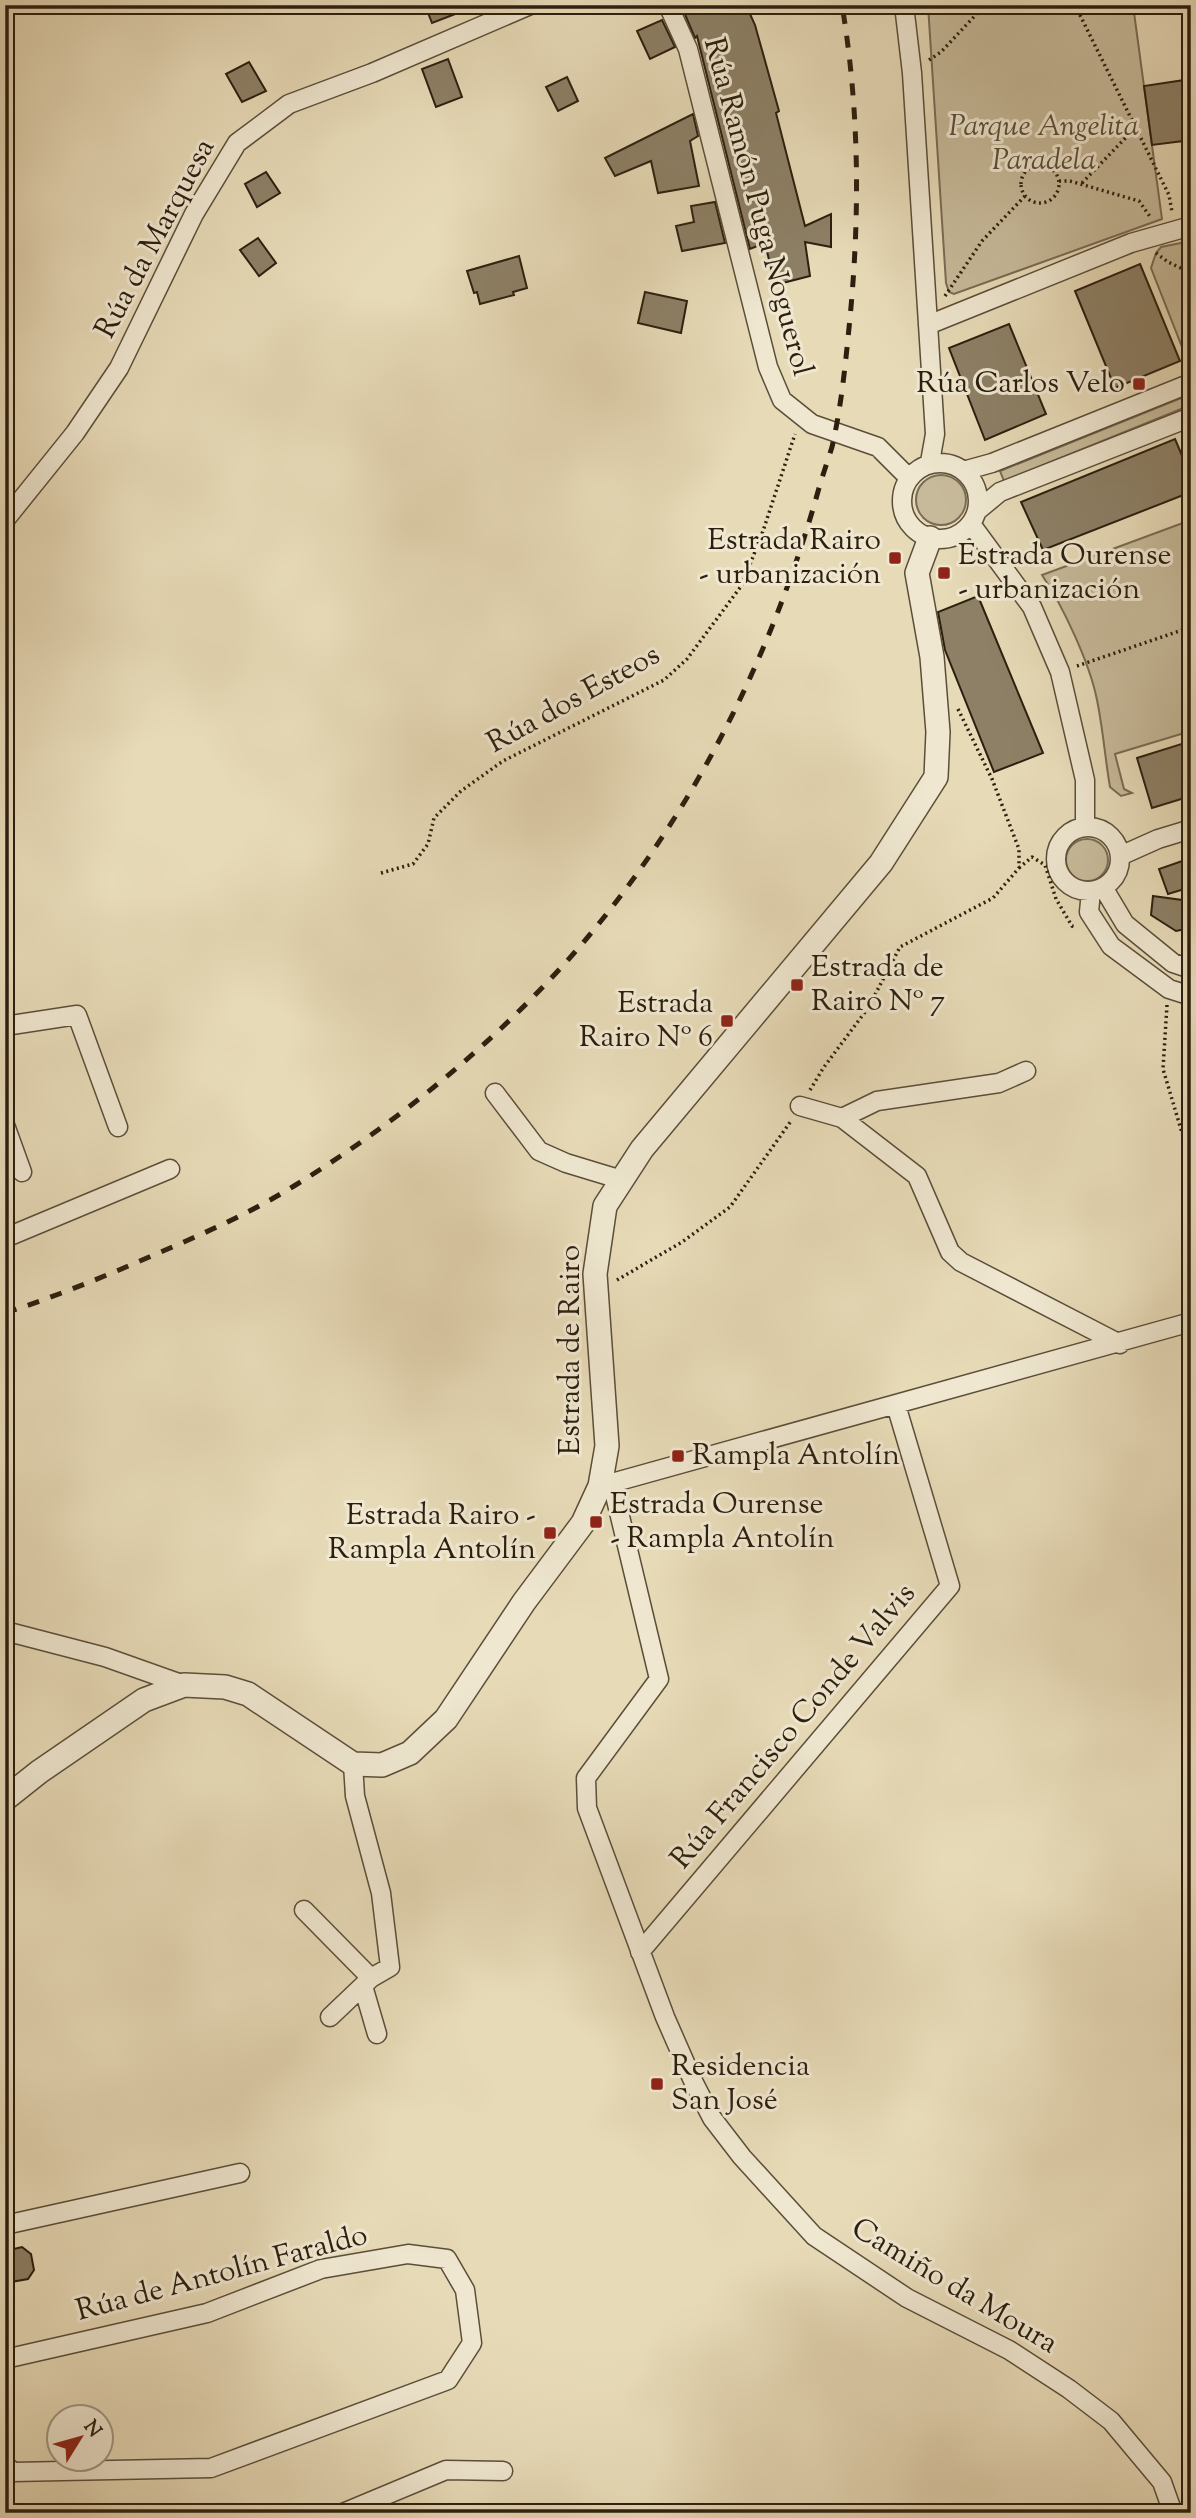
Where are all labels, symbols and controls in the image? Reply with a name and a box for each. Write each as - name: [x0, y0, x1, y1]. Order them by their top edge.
- street label: Rúa Ramón Puga Noguerol: [691, 33, 823, 381]
- park label: Parque Angelita Paradela: [949, 106, 1139, 183]
- street label: Rúa da Marquesa: [85, 131, 227, 347]
- place label: Rúa Carlos Velo: [916, 363, 1125, 406]
- marker: Rúa Carlos Velo: [1131, 376, 1147, 392]
- place label: Estrada Rairo - urbanización: [699, 520, 881, 597]
- place label: Estrada Ourense - urbanización: [958, 535, 1172, 612]
- marker: Estrada Rairo - urbanización: [887, 550, 903, 566]
- marker: Estrada Ourense - urbanización: [936, 565, 952, 581]
- street label: Rúa dos Esteos: [480, 635, 668, 765]
- place label: Estrada de Rairo Nº 7: [811, 947, 945, 1024]
- marker: Estrada de Rairo Nº 7: [789, 977, 805, 993]
- place label: Estrada Rairo Nº 6: [579, 983, 713, 1060]
- marker: Estrada Rairo Nº 6: [719, 1013, 735, 1029]
- street label: Estrada de Rairo: [550, 1245, 593, 1455]
- place label: Rampla Antolín: [692, 1435, 900, 1478]
- marker: Rampla Antolín: [670, 1448, 686, 1464]
- place label: Estrada Ourense - Rampla Antolín: [610, 1484, 835, 1561]
- place label: Estrada Rairo - Rampla Antolín: [328, 1495, 536, 1572]
- marker: Estrada Ourense - Rampla Antolín: [588, 1514, 604, 1530]
- marker: Estrada Rairo - Rampla Antolín: [542, 1525, 558, 1541]
- street label: Rúa Francisco Conde Valvis: [661, 1575, 927, 1879]
- place label: Residencia San José: [671, 2046, 810, 2123]
- marker: Residencia San José: [649, 2076, 665, 2092]
- street label: Camiño da Moura: [843, 2208, 1066, 2366]
- street label: Rúa de Antolín Faraldo: [71, 2214, 373, 2334]
- north arrow: [46, 2402, 116, 2472]
- text: N: [76, 2415, 107, 2443]

